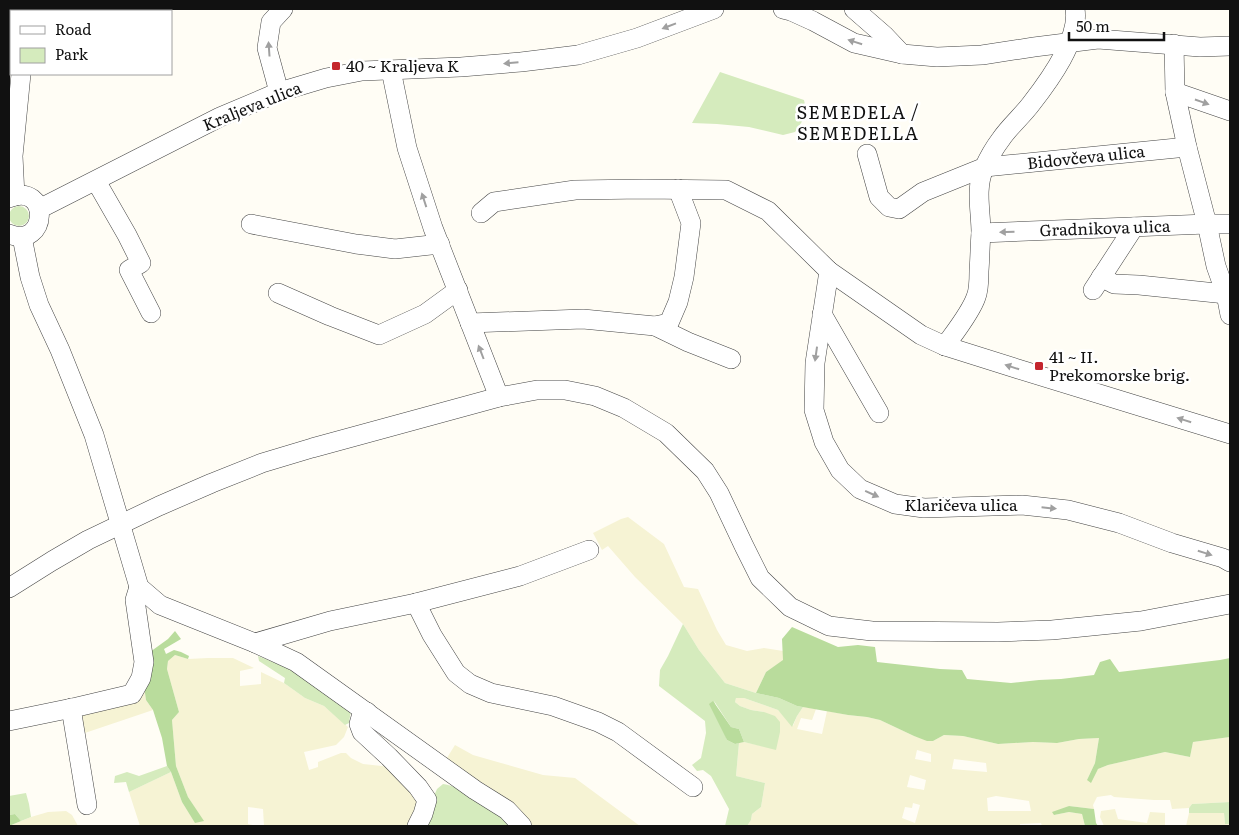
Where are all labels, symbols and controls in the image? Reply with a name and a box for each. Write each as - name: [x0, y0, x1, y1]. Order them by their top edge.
- legend: [10, 10, 172, 75]
- scale bar: [1069, 10, 1164, 42]
- text: 50 m: [1076, 14, 1110, 37]
- text: Road: [55, 17, 91, 40]
- one-way arrow: [661, 22, 676, 30]
- one-way arrow: [847, 38, 862, 46]
- one-way arrow: [265, 40, 273, 56]
- text: Park: [55, 42, 89, 65]
- place label: 40 ~ Kraljeva K: [346, 53, 459, 77]
- one-way arrow: [503, 59, 519, 67]
- marker: 40 ~ Kraljeva K: [330, 60, 342, 72]
- street label: Kraljeva ulica: [199, 74, 305, 136]
- district label: SEMEDELA / SEMEDELLA: [797, 98, 920, 146]
- one-way arrow: [1195, 98, 1210, 106]
- street label: Bidovčeva ulica: [1026, 138, 1146, 174]
- one-way arrow: [419, 192, 427, 207]
- street label: Gradnikova ulica: [1039, 213, 1171, 241]
- one-way arrow: [998, 228, 1014, 236]
- one-way arrow: [477, 344, 484, 359]
- place label: 41 ~ II. Prekomorske brig.: [1049, 344, 1190, 386]
- one-way arrow: [812, 346, 820, 362]
- marker: 41 ~ II. Prekomorske brig.: [1033, 360, 1045, 372]
- one-way arrow: [1004, 363, 1019, 370]
- one-way arrow: [1176, 416, 1191, 424]
- one-way arrow: [865, 491, 879, 499]
- street label: Klaričeva ulica: [904, 492, 1018, 516]
- one-way arrow: [1041, 504, 1057, 512]
- one-way arrow: [1197, 549, 1212, 557]

